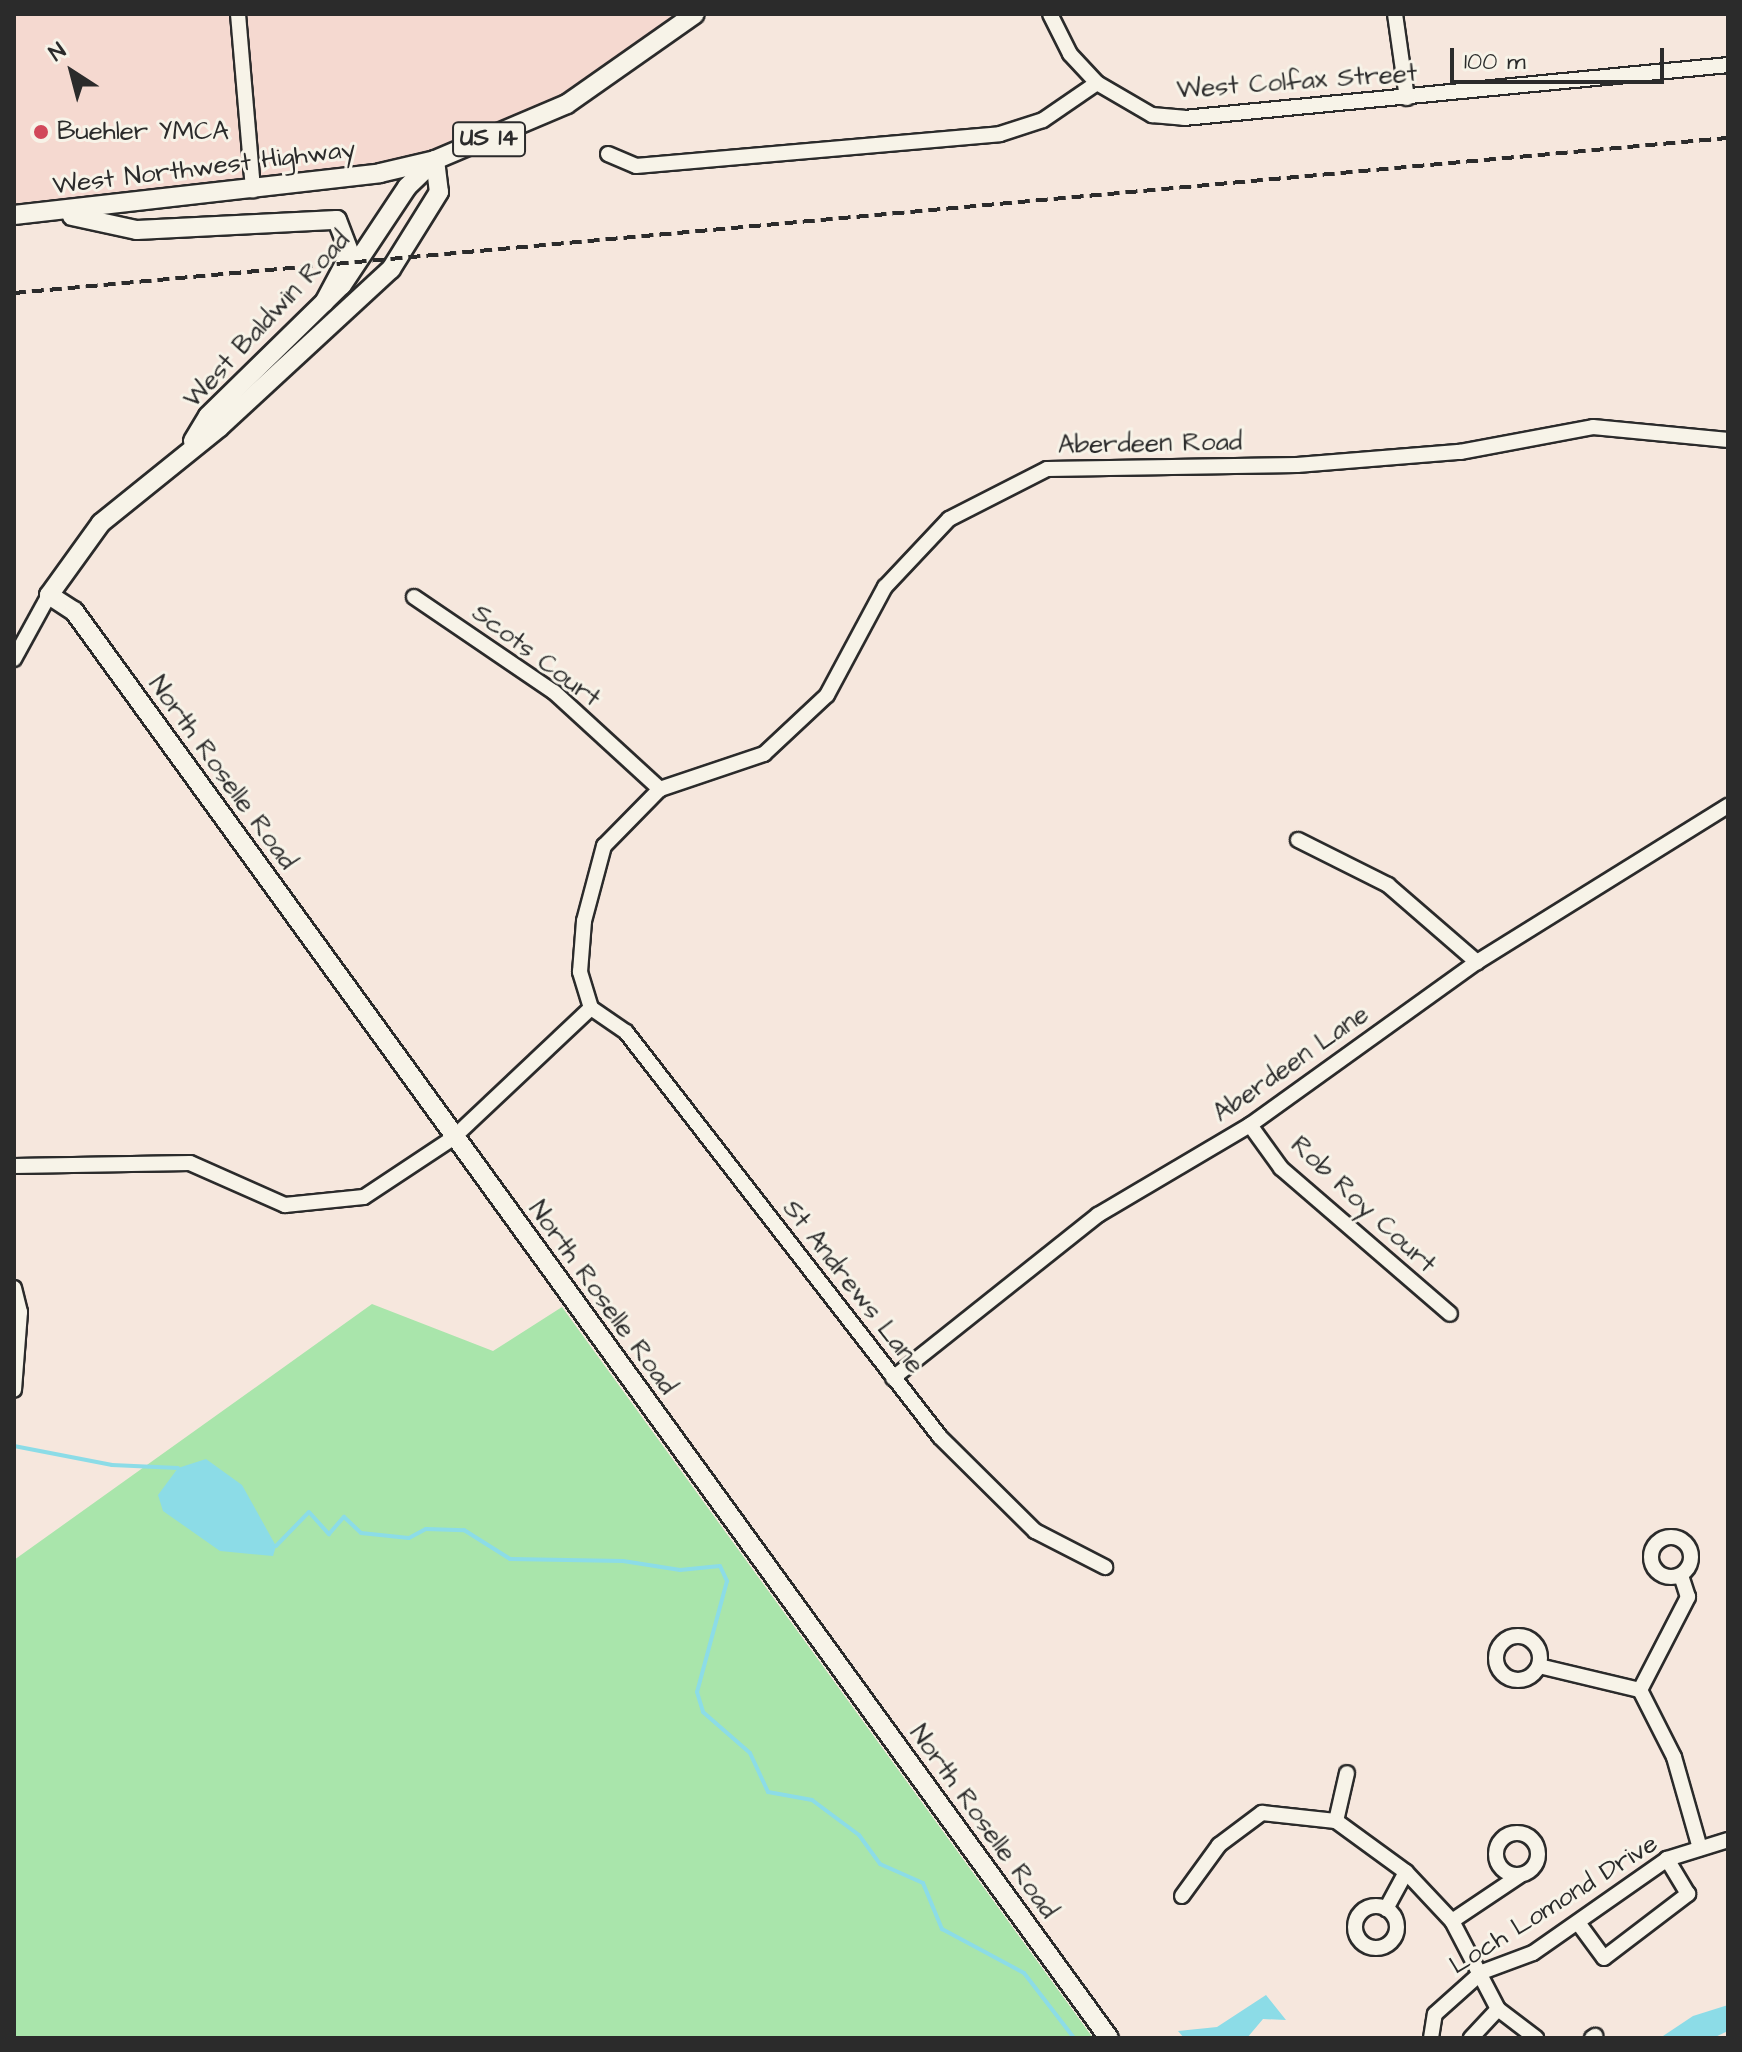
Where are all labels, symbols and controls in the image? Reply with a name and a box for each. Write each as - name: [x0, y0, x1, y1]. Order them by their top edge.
- north arrow: [32, 32, 112, 112]
- scale bar: [1454, 32, 1668, 82]
- text: N: [43, 36, 72, 69]
- text: 100 m: [1464, 45, 1526, 79]
- street label: West Colfax Street: [1176, 58, 1418, 106]
- place label: Buehler YMCA: [57, 116, 229, 148]
- road number: US 14: [451, 119, 527, 159]
- marker: Buehler YMCA: [32, 123, 50, 141]
- street label: West Northwest Highway: [51, 134, 357, 202]
- street label: West Baldwin Road: [177, 225, 357, 415]
- street label: Aberdeen Road: [1058, 427, 1242, 461]
- street label: Scots Court: [466, 598, 606, 714]
- street label: North Roselle Road: [141, 670, 303, 876]
- street label: Aberdeen Lane: [1207, 999, 1375, 1129]
- street label: Rob Roy Court: [1284, 1130, 1442, 1280]
- street label: St Andrews Lane: [776, 1194, 930, 1380]
- street label: North Roselle Road: [521, 1195, 683, 1401]
- street label: North Roselle Road: [902, 1719, 1064, 1925]
- street label: Loch Lomond Drive: [1444, 1828, 1664, 1982]

